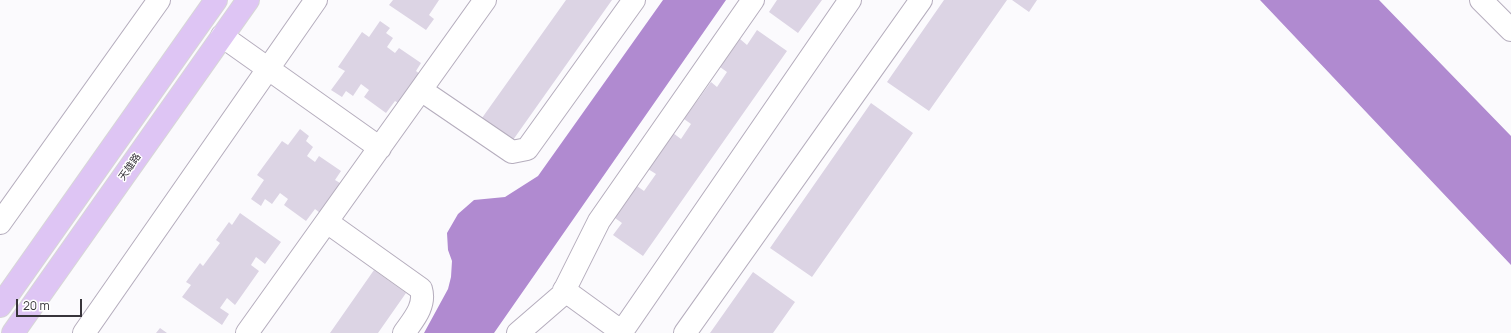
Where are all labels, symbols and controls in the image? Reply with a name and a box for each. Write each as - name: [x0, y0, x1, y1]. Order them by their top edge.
- street label: 天雄路: [116, 151, 144, 183]
- scale bar: [18, 291, 84, 317]
- text: 20 m: [23, 297, 50, 314]

